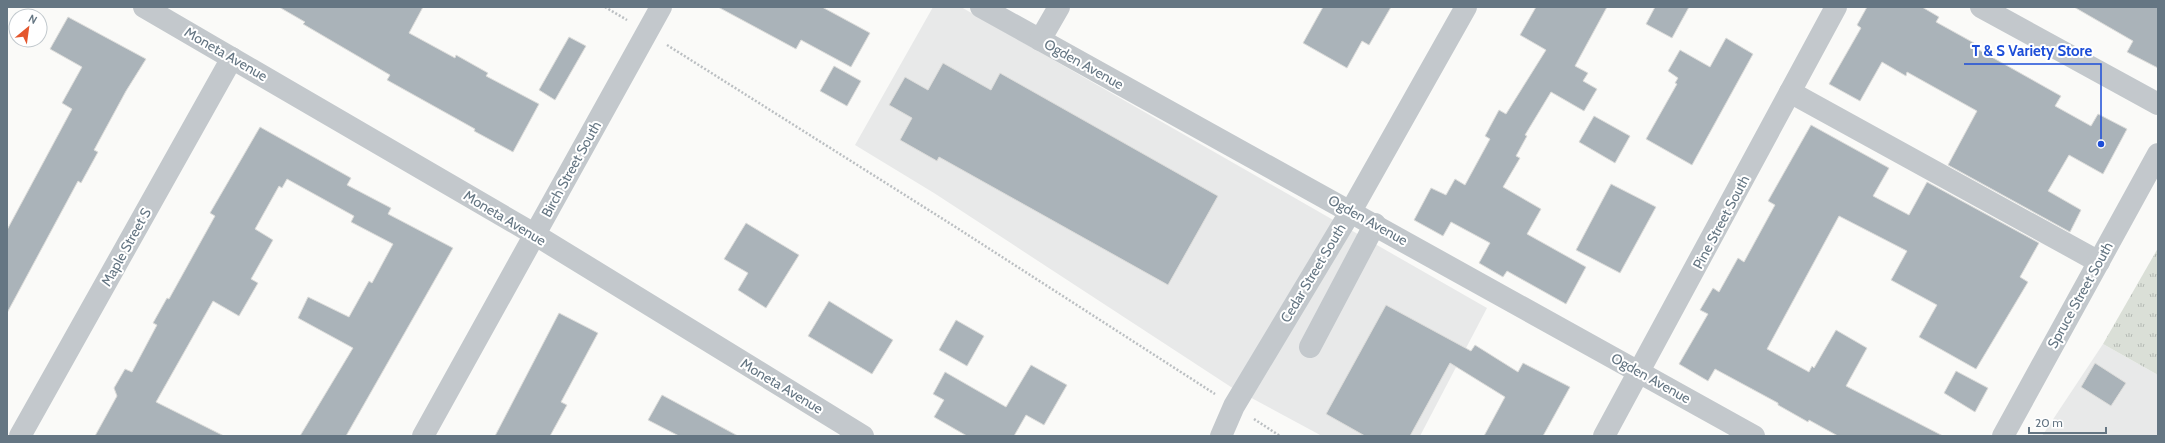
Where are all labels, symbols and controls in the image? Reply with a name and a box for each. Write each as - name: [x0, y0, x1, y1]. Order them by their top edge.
- north arrow: [8, 8, 48, 48]
- text: N: [26, 11, 40, 27]
- street label: Moneta Avenue: [181, 23, 271, 85]
- street label: Ogden Avenue: [1041, 35, 1127, 93]
- callout: T & S Variety Store: [1964, 37, 2101, 64]
- text: T & S Variety Store: [1972, 42, 2092, 60]
- street label: Birch Street South: [537, 118, 605, 220]
- street label: Pine Street South: [1689, 172, 1753, 272]
- street label: Moneta Avenue: [461, 186, 549, 250]
- street label: Ogden Avenue: [1325, 191, 1411, 249]
- street label: Maple Street S: [97, 205, 155, 289]
- street label: Cedar Street South: [1276, 220, 1350, 326]
- street label: Spruce Street South: [2043, 239, 2117, 351]
- street label: Ogden Avenue: [1608, 349, 1694, 407]
- street label: Moneta Avenue: [738, 354, 826, 418]
- scale bar: [2029, 409, 2106, 435]
- text: 20 m: [2035, 415, 2063, 430]

